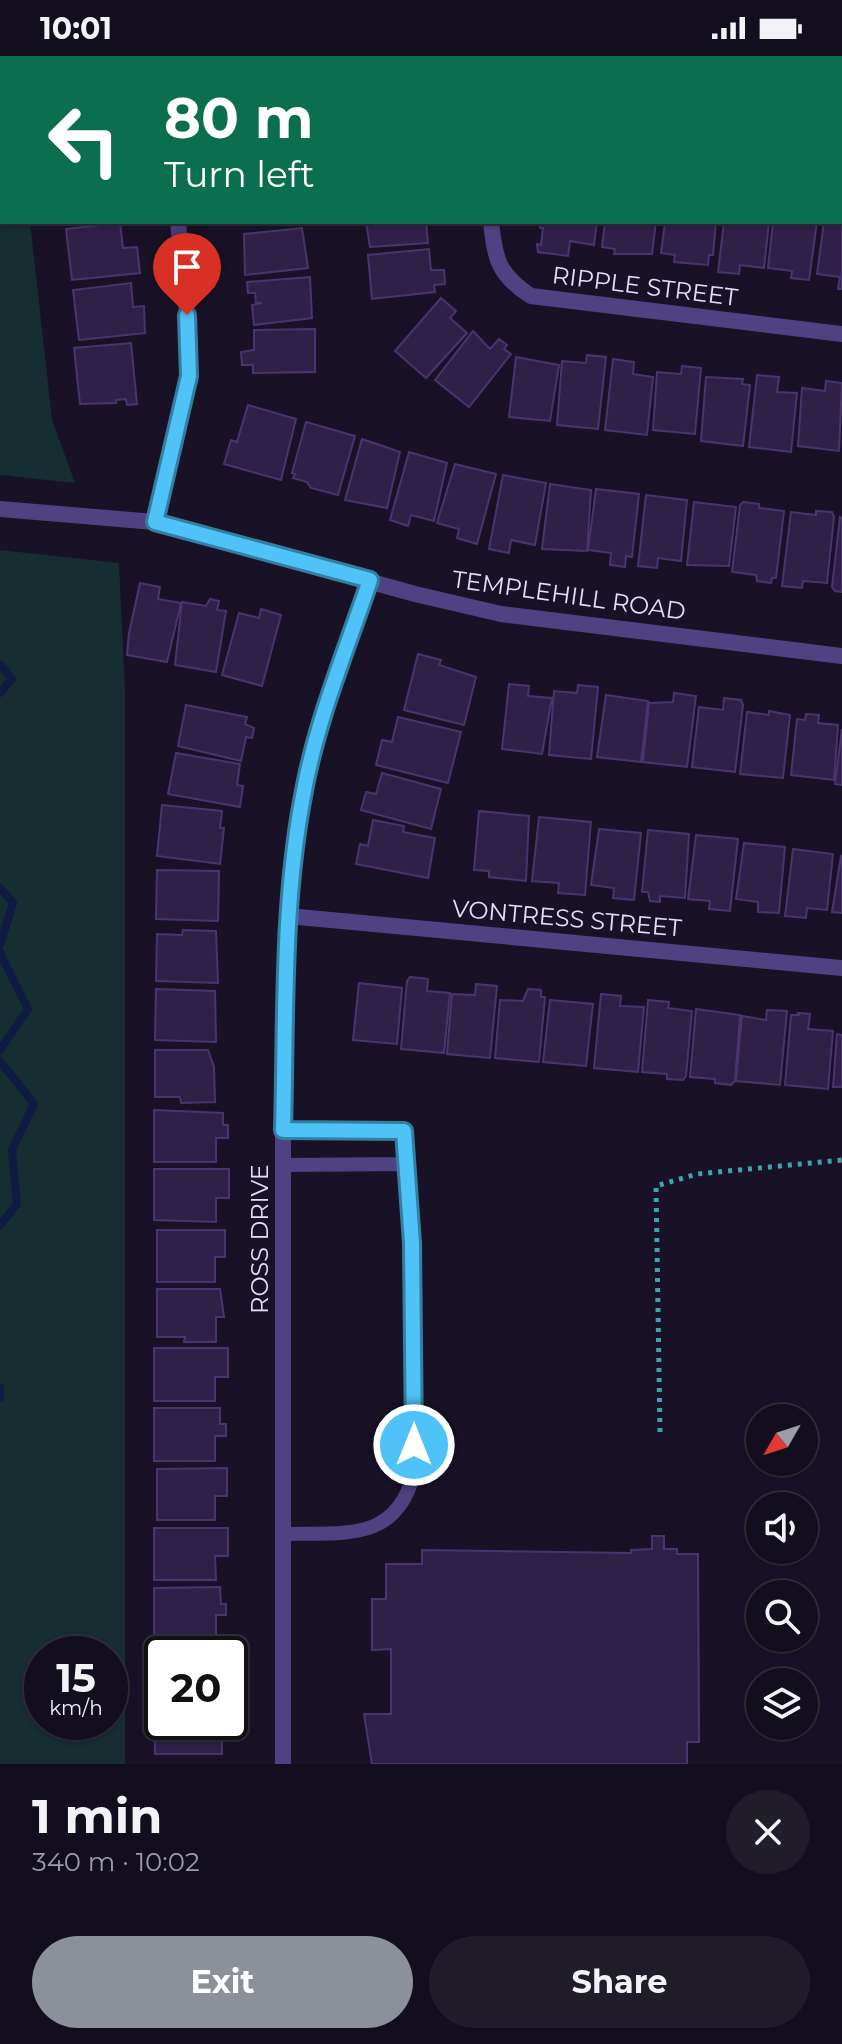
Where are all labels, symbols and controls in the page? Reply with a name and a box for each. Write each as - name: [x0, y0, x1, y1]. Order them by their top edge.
- text: 10:01: [40, 10, 112, 47]
- text: 80 m: [164, 84, 314, 152]
- icon: left: [32, 88, 136, 192]
- text: Turn left: [164, 152, 315, 196]
- pin: [153, 233, 221, 315]
- icon: arrive: [165, 245, 209, 289]
- street label: RIPPLE STREET: [551, 260, 740, 312]
- street label: TEMPLEHILL ROAD: [450, 564, 688, 626]
- street label: VONTRESS STREET: [451, 894, 683, 943]
- street label: ROSS DRIVE: [245, 1164, 274, 1314]
- position arrow: [372, 1403, 456, 1487]
- north arrow: [746, 1404, 818, 1476]
- map controls: [746, 1404, 818, 1740]
- button: sound: [746, 1492, 818, 1564]
- button: search: [746, 1580, 818, 1652]
- speed limit sign: 20: [144, 1636, 248, 1740]
- text: 15: [56, 1653, 96, 1702]
- button: layers: [746, 1668, 818, 1740]
- text: km/h: [49, 1696, 103, 1720]
- text: 1 min: [32, 1787, 162, 1845]
- button: close: [726, 1790, 810, 1874]
- text: 340 m · 10:02: [32, 1846, 200, 1878]
- button: Exit: [32, 1936, 413, 2028]
- button: Share: [429, 1936, 810, 2028]

